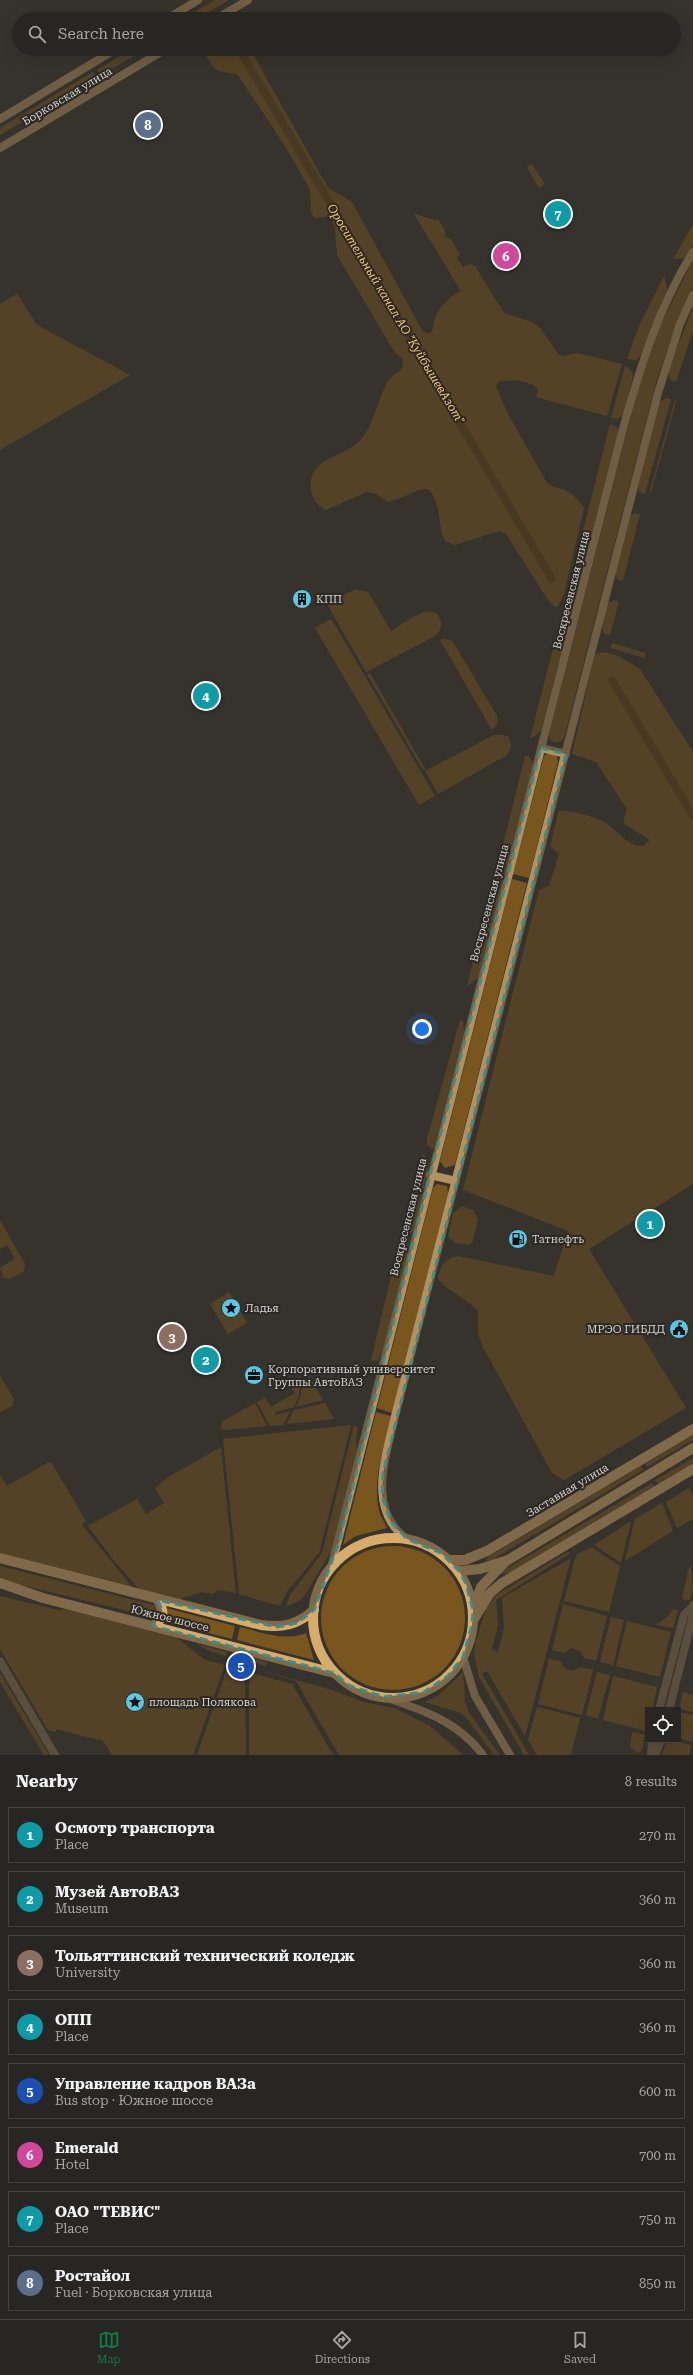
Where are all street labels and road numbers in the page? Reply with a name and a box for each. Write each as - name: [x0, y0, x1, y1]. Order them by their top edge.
- street label: Борковская улица: [20, 65, 114, 128]
- street label: Воскресенская улица: [551, 530, 592, 650]
- street label: Воскресенская улица: [468, 843, 511, 963]
- street label: Воскресенская улица: [388, 1157, 429, 1277]
- street label: Заставная улица: [524, 1461, 611, 1520]
- street label: Южное шоссе: [129, 1602, 210, 1634]

